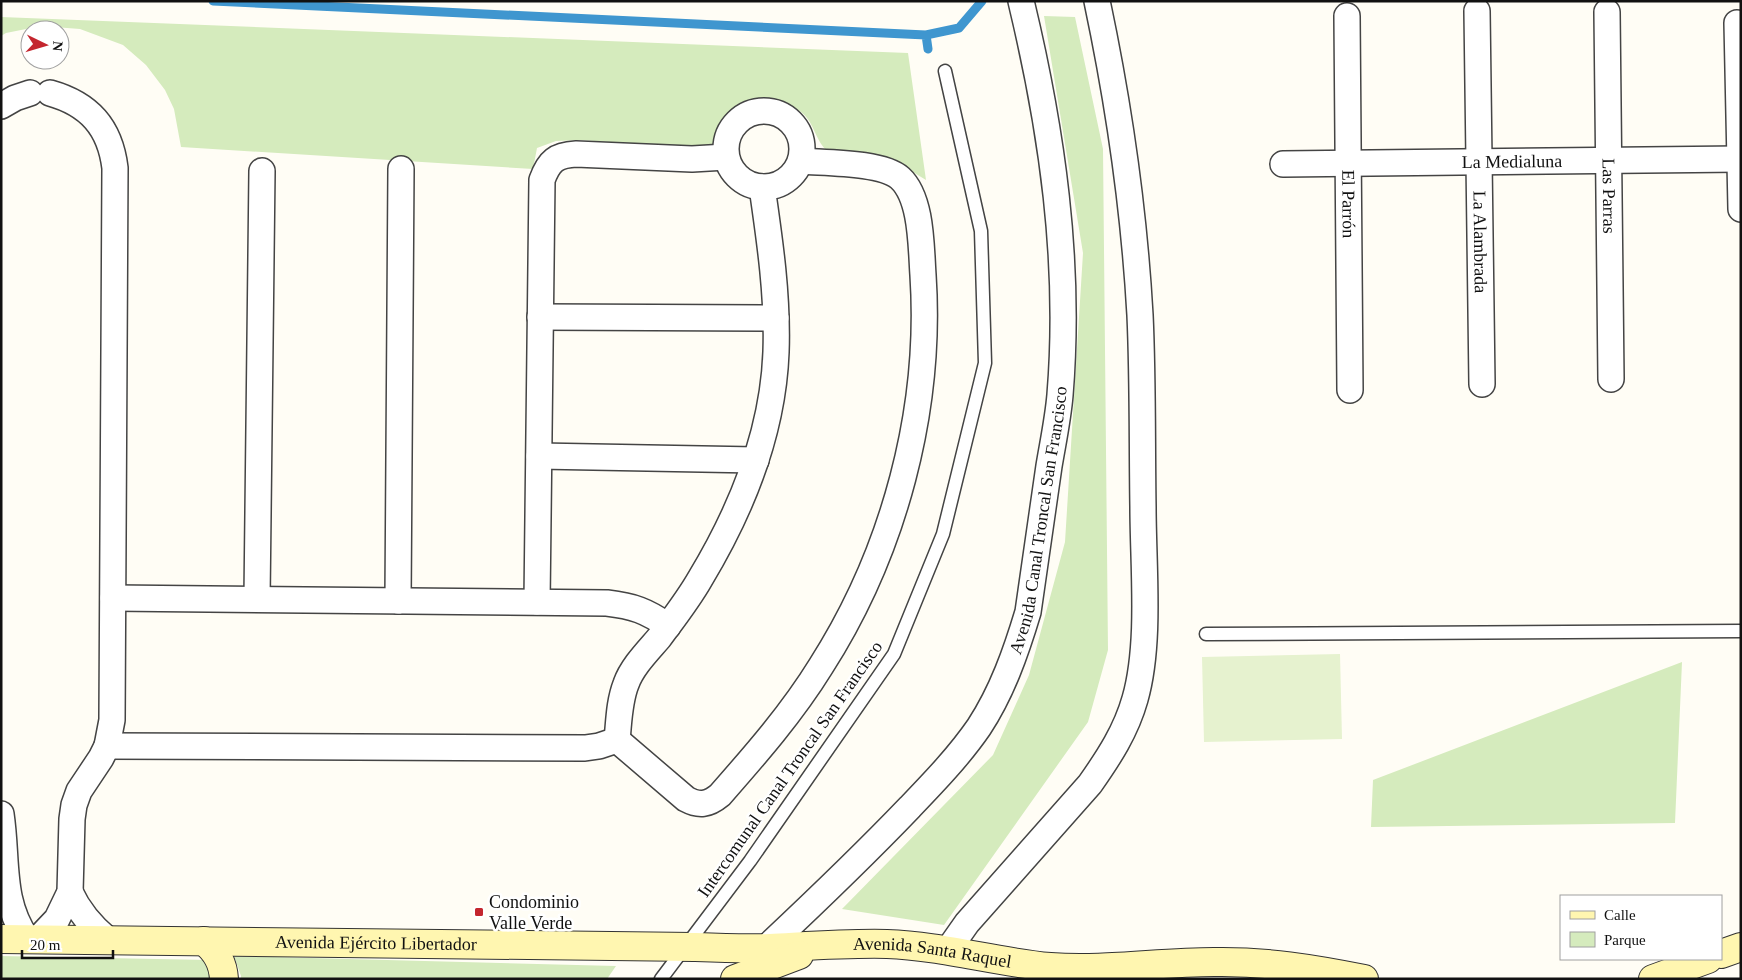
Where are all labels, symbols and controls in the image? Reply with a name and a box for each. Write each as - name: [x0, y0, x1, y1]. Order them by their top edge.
- north arrow: [20, 20, 70, 70]
- text: N: [50, 40, 65, 52]
- street label: La Medialuna: [1462, 151, 1562, 172]
- street label: Las Parras: [1599, 158, 1619, 234]
- street label: El Parrón: [1338, 170, 1359, 238]
- street label: La Alambrada: [1469, 191, 1491, 293]
- street label: Avenida Canal Troncal San Francisco: [1005, 385, 1071, 657]
- street label: Intercomunal Canal Troncal San Francisco: [693, 637, 887, 901]
- place label: Condominio Valle Verde: [489, 892, 579, 933]
- legend: [1560, 895, 1722, 960]
- marker: Condominio Valle Verde: [473, 906, 485, 918]
- text: Calle: [1604, 907, 1636, 923]
- scale bar: [22, 928, 114, 960]
- street label: Avenida Ejército Libertador: [275, 932, 477, 954]
- text: Parque: [1604, 932, 1646, 948]
- street label: Avenida Santa Raquel: [853, 934, 1013, 972]
- text: 20 m: [30, 937, 61, 953]

